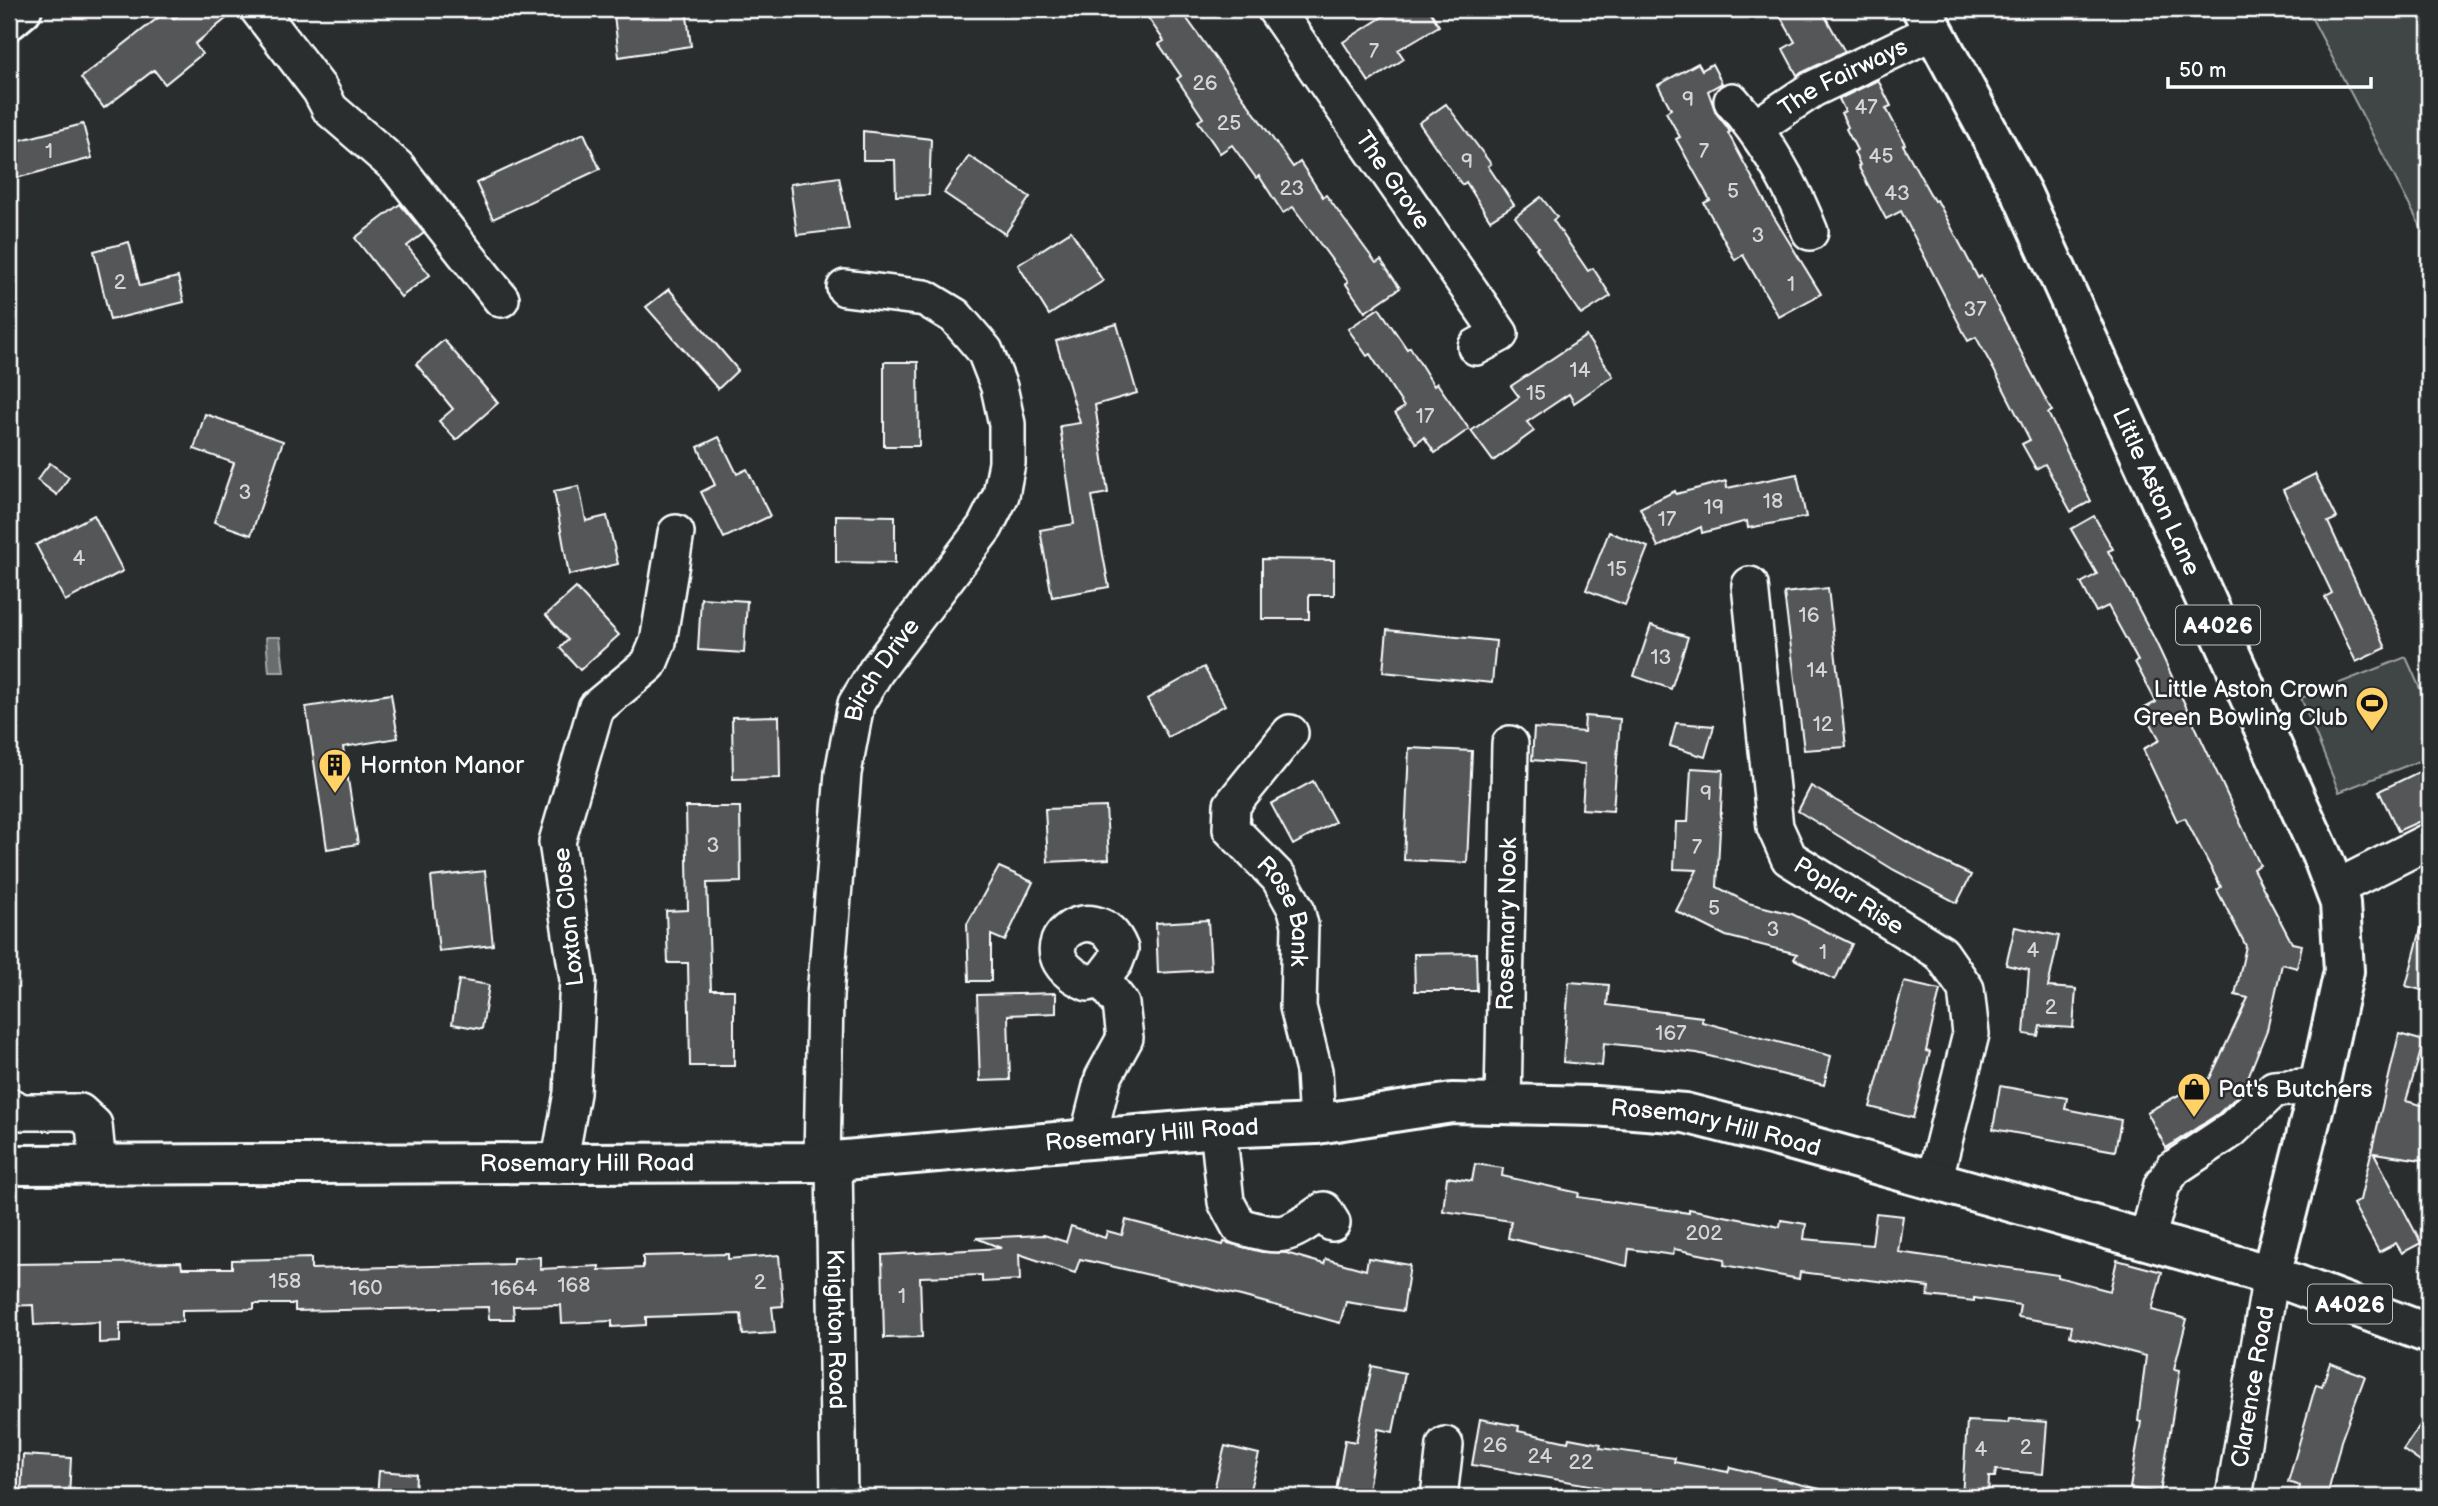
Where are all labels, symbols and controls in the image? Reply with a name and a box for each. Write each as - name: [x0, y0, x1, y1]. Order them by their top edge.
- street label: The Fairways: [1773, 32, 1912, 123]
- house number: 7: [1369, 39, 1380, 64]
- scale bar: [2168, 46, 2372, 90]
- text: 50 m: [2179, 58, 2226, 83]
- house number: 26: [1192, 71, 1218, 96]
- house number: 9: [1682, 87, 1694, 112]
- house number: 47: [1854, 95, 1878, 120]
- house number: 25: [1217, 111, 1241, 136]
- street label: The Grove: [1349, 126, 1437, 235]
- house number: 1: [45, 139, 53, 164]
- house number: 7: [1699, 139, 1710, 164]
- house number: 45: [1869, 144, 1893, 169]
- house number: 9: [1461, 149, 1473, 174]
- house number: 23: [1280, 176, 1304, 201]
- house number: 5: [1727, 179, 1739, 204]
- house number: 43: [1884, 181, 1910, 206]
- house number: 3: [1752, 223, 1764, 248]
- house number: 2: [114, 270, 127, 295]
- house number: 1: [1787, 272, 1795, 297]
- house number: 37: [1963, 297, 1987, 322]
- house number: 14: [1570, 358, 1591, 383]
- house number: 15: [1526, 381, 1546, 406]
- house number: 17: [1416, 404, 1435, 429]
- street label: Little Aston Lane: [2106, 404, 2207, 580]
- house number: 3: [239, 480, 251, 505]
- house number: 18: [1763, 489, 1783, 514]
- house number: 19: [1704, 495, 1724, 520]
- house number: 17: [1658, 507, 1677, 532]
- house number: 4: [73, 546, 86, 571]
- house number: 15: [1607, 557, 1627, 582]
- house number: 16: [1799, 603, 1820, 628]
- road number: A4026: [2176, 606, 2260, 645]
- street label: Birch Drive: [839, 612, 926, 724]
- house number: 13: [1650, 645, 1672, 670]
- house number: 14: [1807, 658, 1828, 683]
- place label: Little Aston Crown Green Bowling Club: [2133, 675, 2348, 732]
- sports icon: Little Aston Crown Green Bowling Club: [2353, 684, 2391, 733]
- house number: 12: [1813, 712, 1834, 737]
- building icon: Hornton Manor: [316, 746, 354, 795]
- place label: Hornton Manor: [360, 751, 524, 780]
- house number: 9: [1700, 781, 1712, 806]
- house number: 3: [707, 833, 719, 858]
- house number: 7: [1692, 835, 1703, 860]
- street label: Rosemary Nook: [1491, 837, 1523, 1011]
- street label: Loxton Close: [547, 846, 590, 988]
- street label: Rose Bank: [1251, 850, 1314, 967]
- street label: Poplar Rise: [1788, 851, 1909, 941]
- house number: 5: [1708, 896, 1720, 921]
- house number: 3: [1767, 917, 1779, 942]
- house number: 4: [2027, 938, 2040, 963]
- house number: 1: [1819, 940, 1827, 965]
- house number: 2: [2045, 995, 2058, 1020]
- house number: 167: [1655, 1021, 1687, 1046]
- shop icon: Pat's Butchers: [2175, 1070, 2213, 1119]
- place label: Pat's Butchers: [2218, 1075, 2373, 1104]
- street label: Rosemary Hill Road: [1609, 1093, 1824, 1163]
- street label: Rosemary Hill Road: [1044, 1112, 1259, 1158]
- street label: Rosemary Hill Road: [480, 1148, 694, 1178]
- house number: 202: [1685, 1221, 1723, 1246]
- street label: Knighton Road: [820, 1249, 852, 1409]
- house number: 158: [269, 1269, 301, 1294]
- house number: 2: [754, 1270, 767, 1295]
- house number: 168: [557, 1273, 591, 1298]
- house number: 160: [349, 1276, 383, 1301]
- house number: 1664: [491, 1276, 537, 1301]
- house number: 1: [898, 1284, 906, 1309]
- road number: A4026: [2308, 1284, 2392, 1324]
- street label: Clarence Road: [2225, 1304, 2281, 1470]
- house number: 26: [1482, 1433, 1508, 1458]
- house number: 2: [2020, 1435, 2033, 1460]
- house number: 4: [1975, 1437, 1988, 1462]
- house number: 24: [1528, 1444, 1553, 1469]
- house number: 22: [1569, 1450, 1594, 1475]

